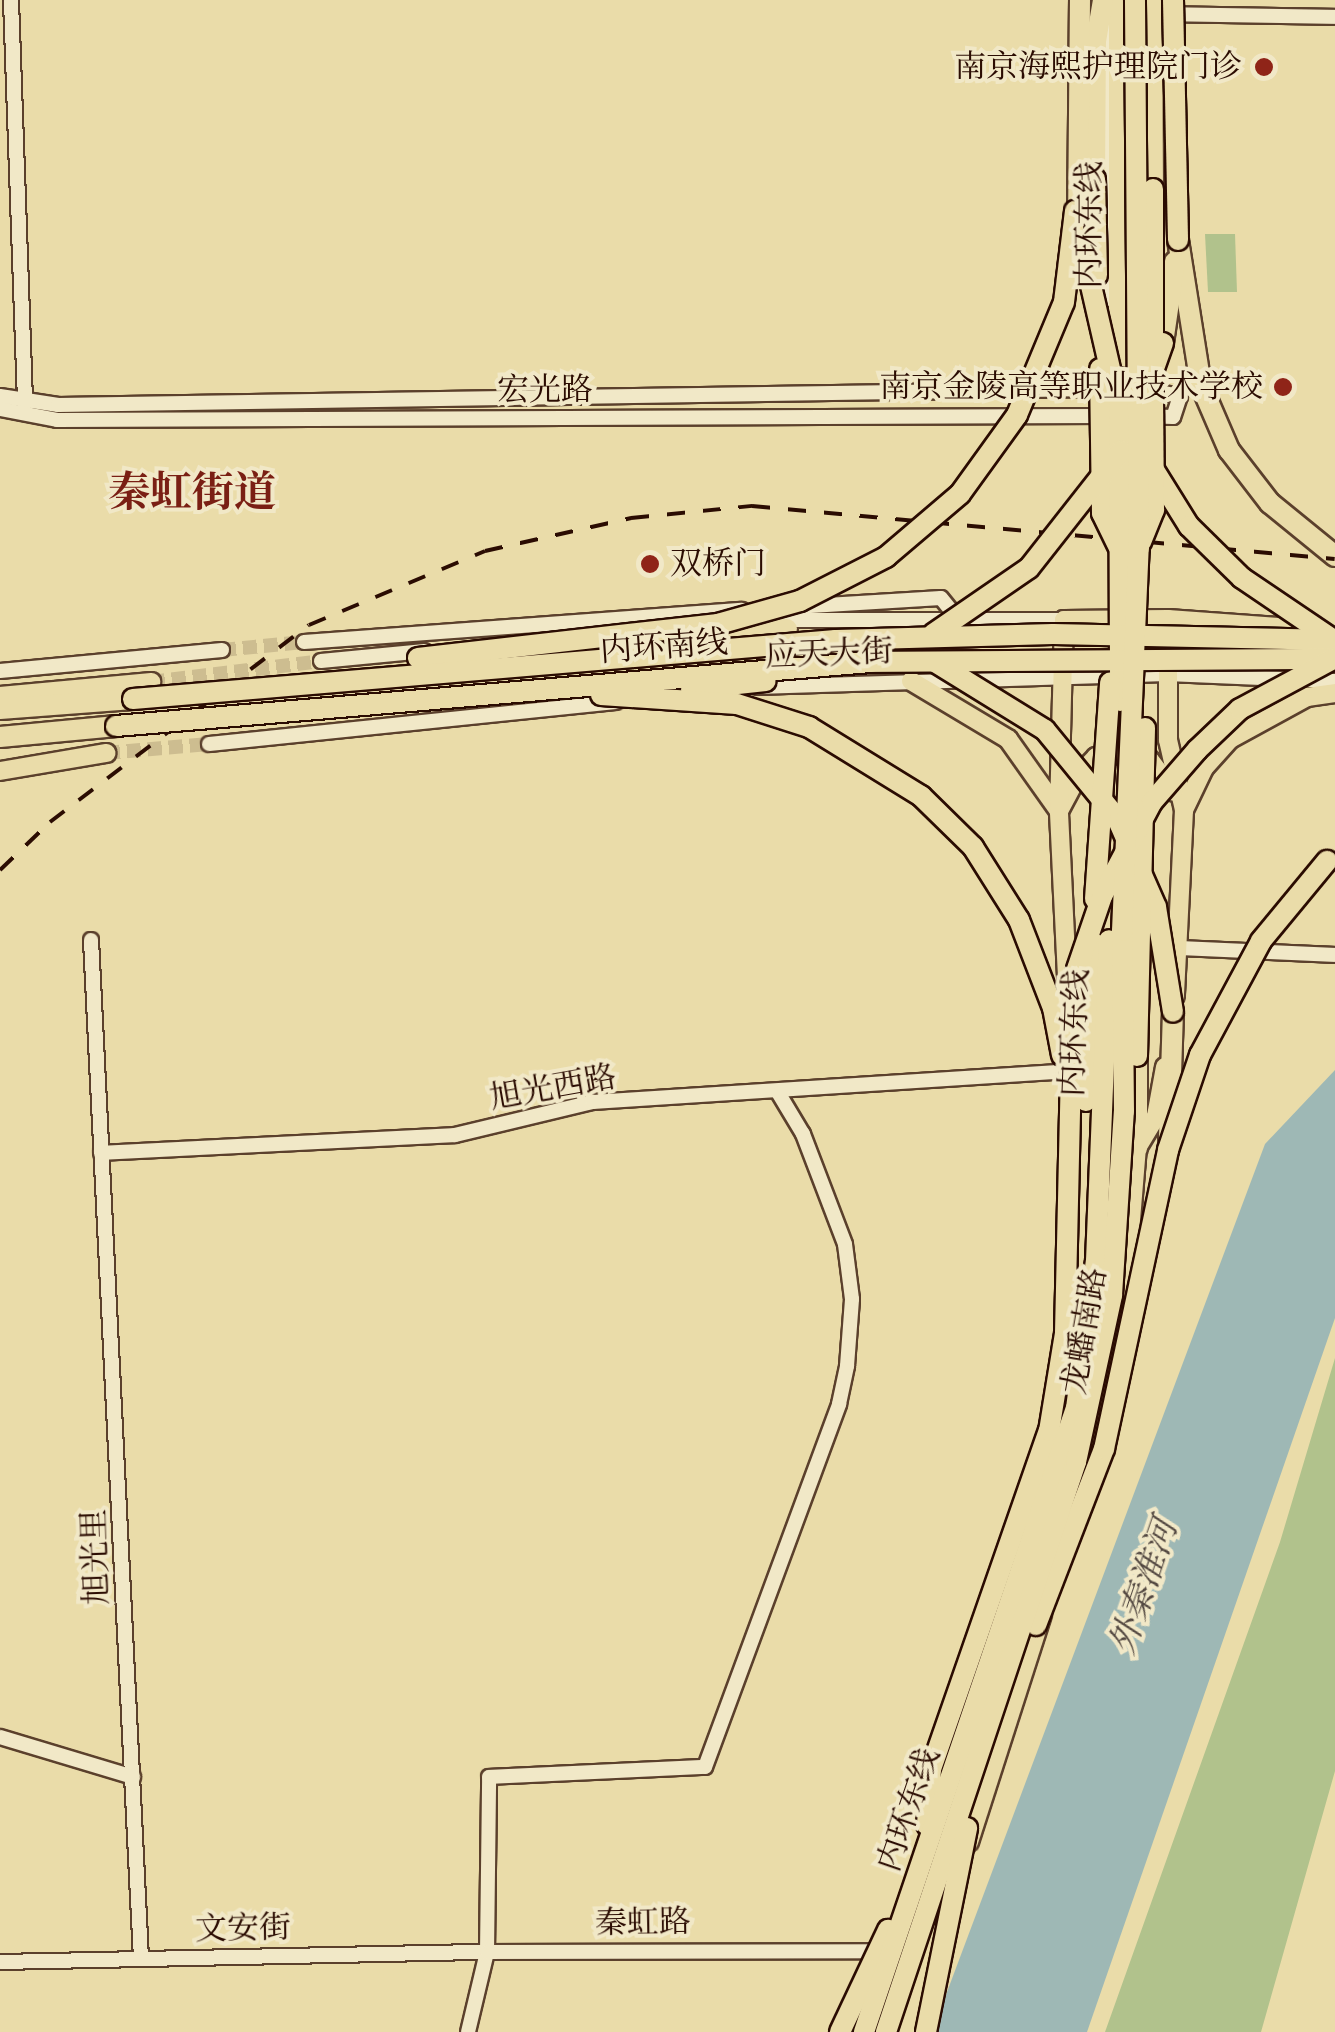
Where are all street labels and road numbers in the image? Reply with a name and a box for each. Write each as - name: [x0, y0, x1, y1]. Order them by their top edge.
- street label: 内环东线: [1071, 161, 1109, 289]
- street label: 宏光路: [497, 371, 593, 409]
- street label: 内环南线: [599, 623, 729, 671]
- street label: 应天大街: [764, 633, 894, 675]
- street label: 内环东线: [1054, 968, 1096, 1098]
- street label: 旭光西路: [487, 1058, 619, 1118]
- street label: 龙蟠南路: [1055, 1265, 1115, 1397]
- street label: 旭光里: [75, 1508, 117, 1606]
- street label: 内环东线: [870, 1743, 948, 1877]
- street label: 秦虹路: [595, 1903, 691, 1943]
- street label: 文安街: [195, 1909, 291, 1949]

